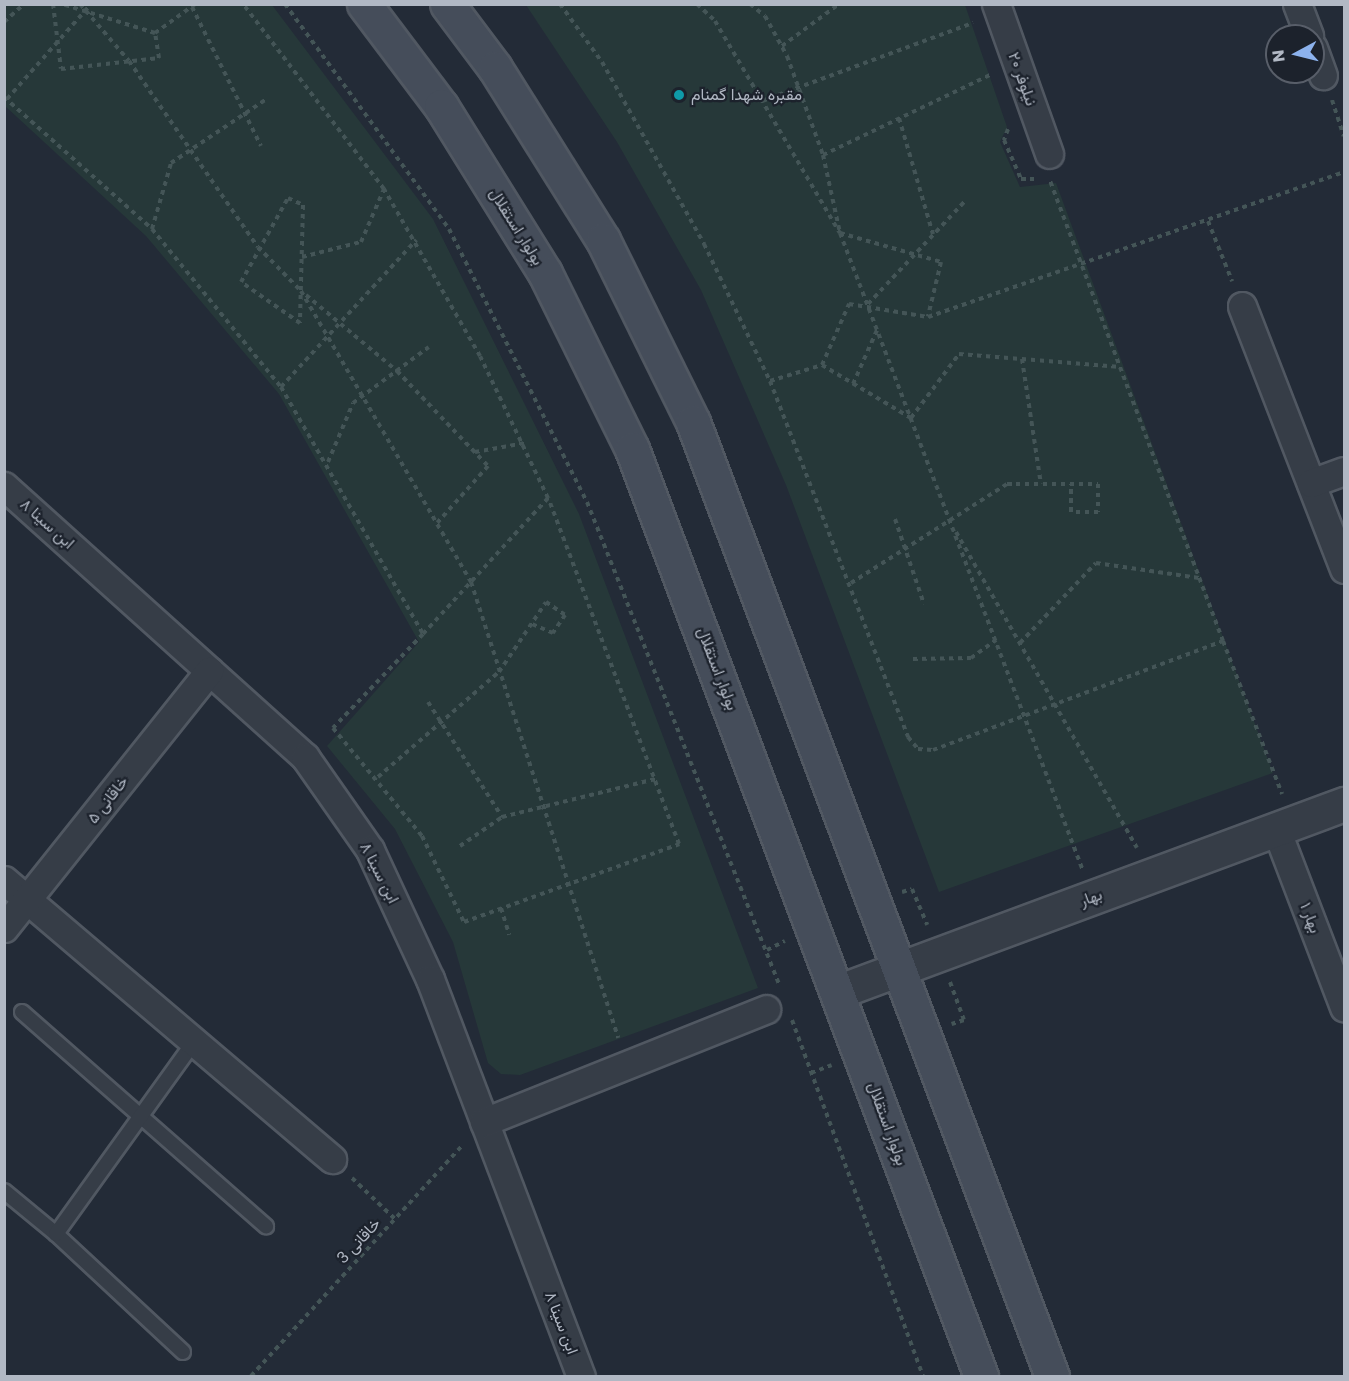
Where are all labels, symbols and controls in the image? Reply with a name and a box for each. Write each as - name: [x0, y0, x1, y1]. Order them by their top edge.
- north arrow: [1265, 24, 1325, 84]
- text: N: [1266, 49, 1291, 63]
- street label: نیلوفر ۲۰: [1003, 50, 1041, 108]
- place label: مقبره شهدا گمنام: [691, 85, 802, 105]
- marker: مقبره شهدا گمنام: [672, 88, 686, 102]
- street label: بولوار استقلال: [485, 185, 547, 269]
- street label: ابن سینا ۸: [16, 495, 78, 553]
- street label: بولوار استقلال: [692, 625, 742, 713]
- street label: خاقانی ۵: [83, 772, 133, 828]
- street label: ابن سینا ۸: [355, 839, 403, 907]
- street label: بهار: [1077, 885, 1105, 911]
- street label: بهار ۱: [1295, 900, 1325, 936]
- street label: بولوار استقلال: [863, 1080, 911, 1168]
- street label: خاقانی 3: [333, 1214, 385, 1268]
- street label: ابن سینا ۸: [540, 1289, 582, 1357]

